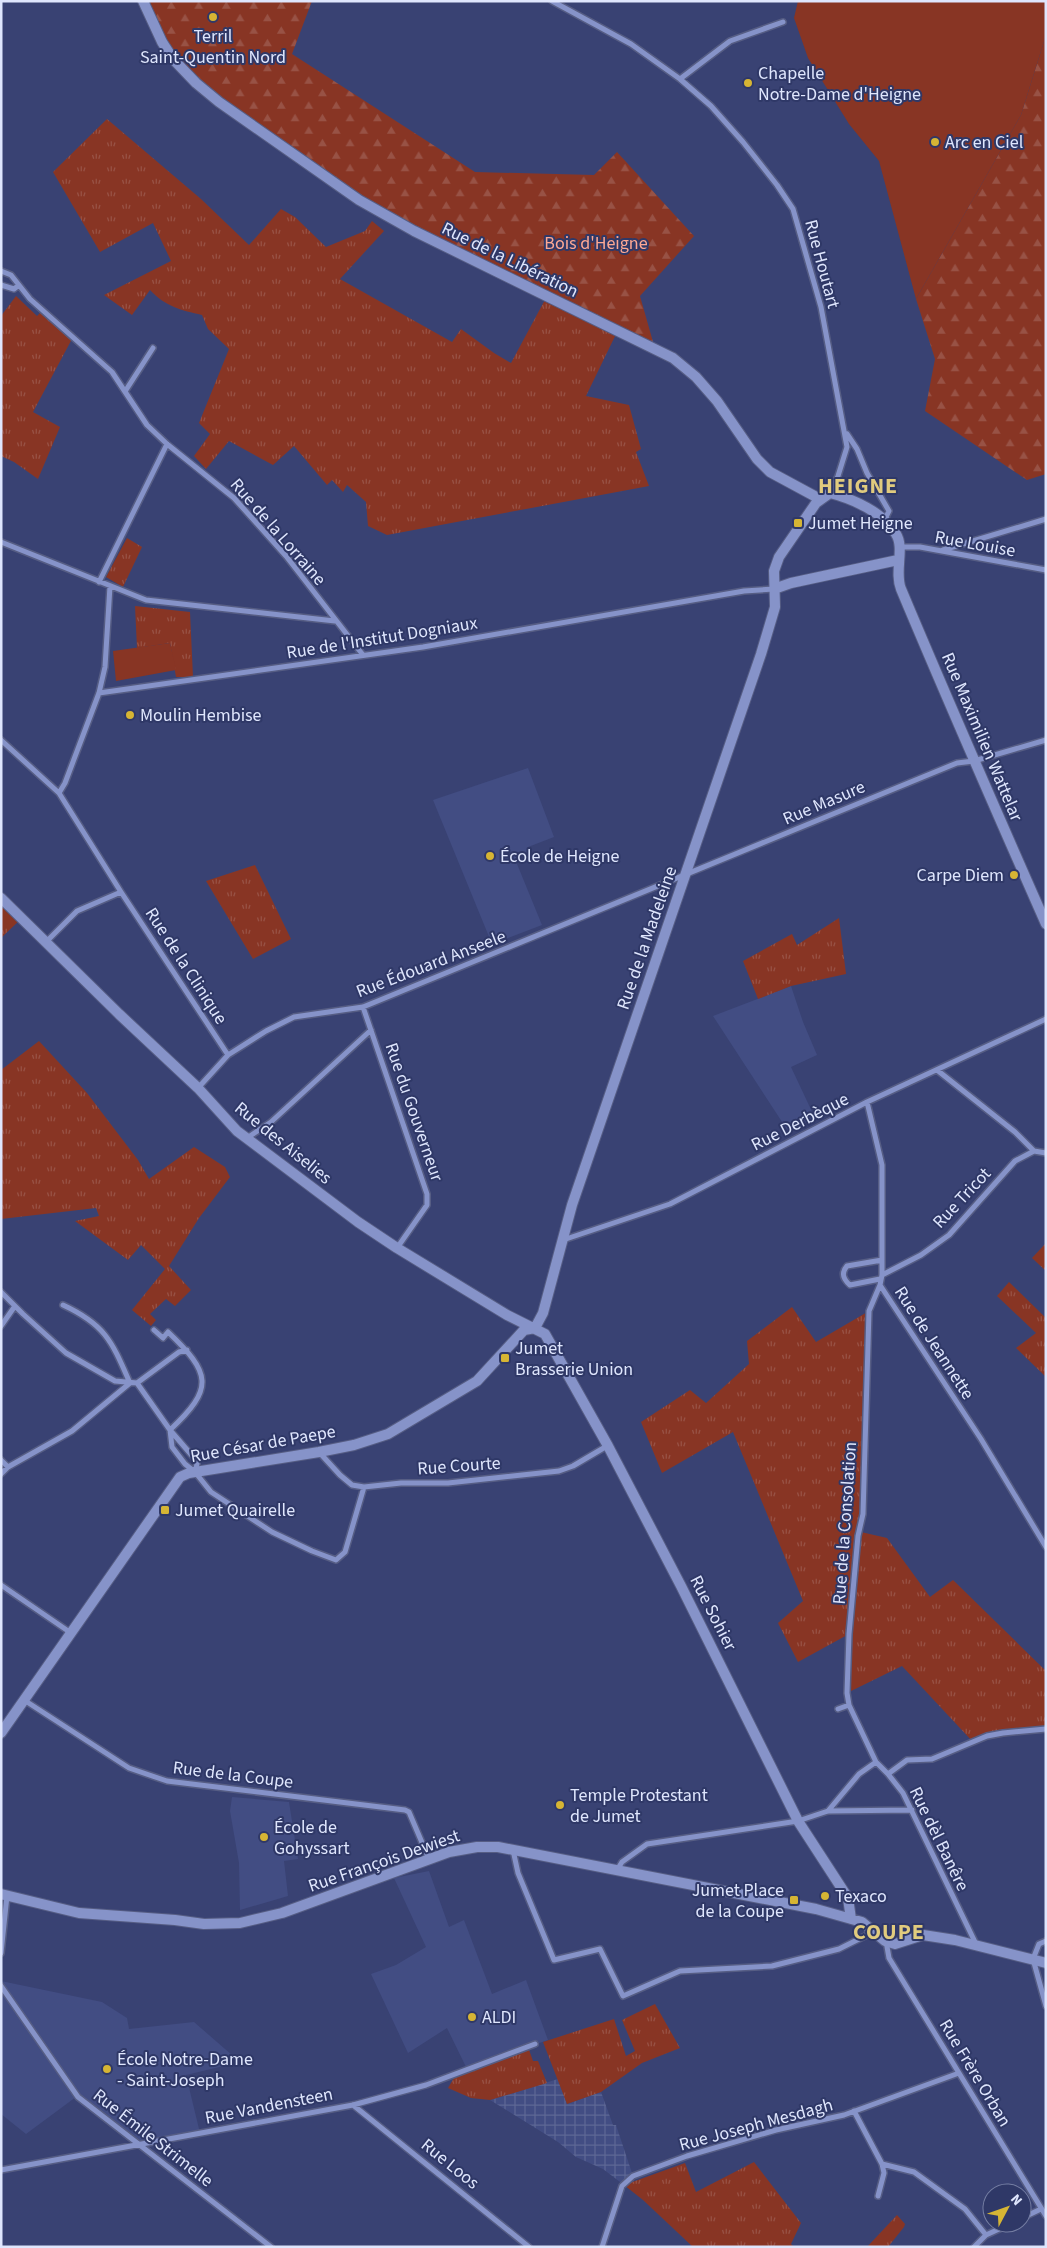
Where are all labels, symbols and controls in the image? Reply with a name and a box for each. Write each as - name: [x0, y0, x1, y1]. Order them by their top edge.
- marker: Terril Saint-Quentin Nord: [207, 11, 219, 23]
- place label: Terril Saint-Quentin Nord: [140, 24, 286, 70]
- place label: Chapelle Notre-Dame d'Heigne: [758, 61, 921, 107]
- marker: Chapelle Notre-Dame d'Heigne: [742, 77, 754, 89]
- place label: Arc en Ciel: [945, 130, 1023, 155]
- marker: Arc en Ciel: [929, 136, 941, 148]
- street label: Rue de la Libération: [437, 216, 583, 304]
- street label: Rue Houtart: [798, 217, 846, 311]
- park label: Bois d'Heigne: [544, 231, 648, 256]
- district label: HEIGNE: [818, 470, 898, 502]
- street label: Rue de la Lorraine: [224, 473, 332, 591]
- place label: Jumet Heigne: [808, 511, 913, 536]
- marker: Jumet Heigne: [792, 517, 804, 529]
- street label: Rue Louise: [933, 525, 1017, 563]
- street label: Rue de l'Institut Dogniaux: [285, 611, 479, 665]
- street label: Rue Maximilien Wattelar: [935, 649, 1029, 826]
- place label: Moulin Hembise: [140, 703, 262, 728]
- marker: Moulin Hembise: [124, 709, 136, 721]
- street label: Rue Masure: [779, 774, 869, 832]
- place label: École de Heigne: [500, 844, 620, 869]
- marker: École de Heigne: [484, 850, 496, 862]
- street label: Rue de la Madeleine: [611, 863, 683, 1013]
- place label: Carpe Diem: [917, 863, 1004, 888]
- marker: Carpe Diem: [1008, 869, 1020, 881]
- street label: Rue de la Clinique: [139, 903, 233, 1029]
- street label: Rue Édouard Anseele: [352, 924, 510, 1004]
- street label: Rue du Gouverneur: [379, 1039, 450, 1185]
- street label: Rue Derbèque: [747, 1087, 853, 1157]
- street label: Rue des Aiselies: [229, 1096, 337, 1190]
- street label: Rue Tricot: [927, 1162, 997, 1234]
- street label: Rue de Jeannette: [888, 1282, 980, 1405]
- place label: Jumet Brasserie Union: [515, 1336, 633, 1382]
- marker: Jumet Brasserie Union: [499, 1352, 511, 1364]
- street label: Rue César de Paepe: [188, 1419, 338, 1469]
- street label: Rue de la Consolation: [827, 1441, 863, 1605]
- street label: Rue Courte: [417, 1451, 502, 1481]
- place label: Jumet Quairelle: [175, 1498, 295, 1523]
- marker: Jumet Quairelle: [159, 1504, 171, 1516]
- street label: Rue Sohier: [683, 1571, 743, 1656]
- street label: Rue de la Coupe: [171, 1755, 295, 1795]
- place label: Temple Protestant de Jumet: [570, 1783, 708, 1829]
- street label: Rue dèl Banêre: [903, 1783, 975, 1895]
- marker: Temple Protestant de Jumet: [554, 1799, 566, 1811]
- place label: École de Gohyssart: [274, 1815, 350, 1861]
- street label: Rue François Dewiest: [305, 1823, 463, 1899]
- marker: École de Gohyssart: [258, 1831, 270, 1843]
- place label: Jumet Place de la Coupe: [692, 1878, 784, 1924]
- place label: Texaco: [835, 1884, 887, 1909]
- marker: Texaco: [819, 1890, 831, 1902]
- marker: Jumet Place de la Coupe: [788, 1894, 800, 1906]
- district label: COUPE: [853, 1916, 925, 1948]
- place label: ALDI: [482, 2005, 516, 2030]
- marker: ALDI: [466, 2011, 478, 2023]
- street label: Rue Frère Orban: [933, 2014, 1017, 2132]
- place label: École Notre-Dame - Saint-Joseph: [117, 2047, 253, 2093]
- marker: École Notre-Dame - Saint-Joseph: [101, 2063, 113, 2075]
- street label: Rue Vandensteen: [203, 2081, 335, 2131]
- street label: Rue Émile Strimelle: [88, 2083, 218, 2193]
- street label: Rue Joseph Mesdagh: [676, 2092, 836, 2158]
- street label: Rue Loos: [416, 2133, 484, 2195]
- north arrow: [982, 2183, 1032, 2233]
- text: N: [1005, 2190, 1027, 2210]

